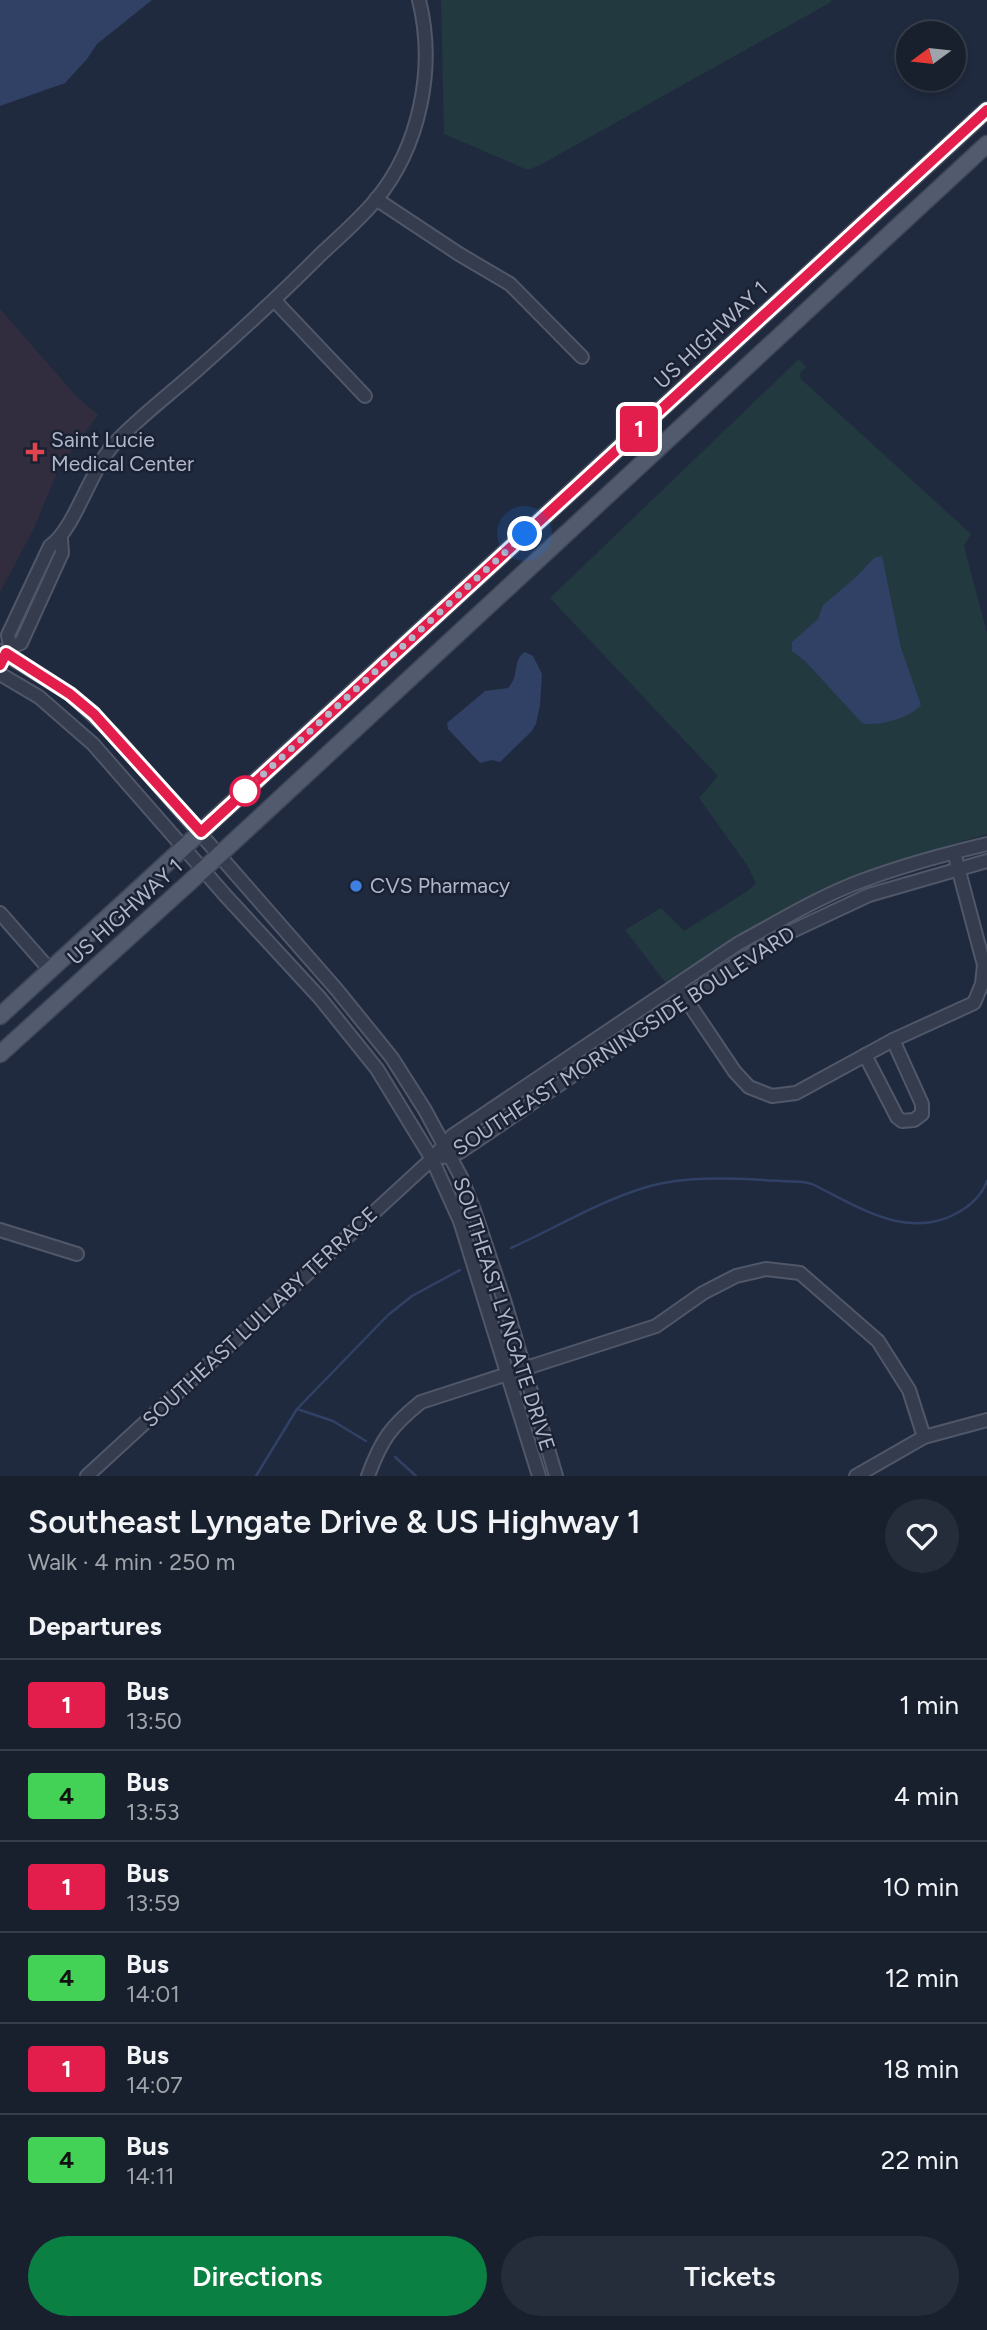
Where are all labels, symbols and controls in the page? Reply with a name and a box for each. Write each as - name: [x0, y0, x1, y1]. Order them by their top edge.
- north arrow: [896, 21, 966, 91]
- map controls: [896, 21, 966, 91]
- street label: US HIGHWAY 1: [649, 276, 773, 394]
- line badge: 1: [616, 406, 662, 452]
- text: 1: [634, 414, 644, 443]
- place label: Saint Lucie Medical Center: [51, 427, 194, 476]
- marker: Saint Lucie Medical Center: [25, 442, 45, 462]
- your location: [507, 516, 542, 551]
- unlabelled marker: [230, 776, 260, 806]
- street label: US HIGHWAY 1: [62, 853, 187, 970]
- place label: CVS Pharmacy: [370, 873, 510, 898]
- marker: CVS Pharmacy: [348, 878, 364, 894]
- street label: SOUTHEAST MORNINGSIDE BOULEVARD: [448, 921, 799, 1161]
- street label: SOUTHEAST LYNGATE DRIVE: [448, 1174, 561, 1454]
- street label: SOUTHEAST LULLABY TERRACE: [137, 1201, 382, 1432]
- button: heart: [885, 1499, 959, 1573]
- text: Southeast Lyngate Drive & US Highway 1: [28, 1502, 641, 1541]
- text: Walk · 4 min · 250 m: [28, 1548, 235, 1576]
- text: Departures: [28, 1610, 162, 1642]
- text: Bus: [126, 1675, 169, 1707]
- text: 1 min: [899, 1689, 959, 1721]
- text: 1: [61, 1690, 72, 1719]
- text: 13:50: [126, 1707, 182, 1735]
- text: Bus: [126, 1766, 169, 1798]
- text: 4 min: [894, 1780, 959, 1812]
- text: 4: [59, 1781, 74, 1810]
- text: 13:53: [126, 1798, 180, 1826]
- text: Bus: [126, 1857, 169, 1889]
- text: 10 min: [883, 1871, 959, 1903]
- text: 1: [61, 1872, 72, 1901]
- text: 13:59: [126, 1889, 180, 1917]
- text: Bus: [126, 1948, 169, 1980]
- text: 12 min: [885, 1962, 959, 1994]
- text: 4: [59, 1963, 74, 1992]
- text: 14:01: [126, 1980, 180, 2008]
- text: Bus: [126, 2039, 169, 2071]
- text: 18 min: [883, 2053, 959, 2085]
- text: 1: [61, 2054, 72, 2083]
- text: 14:07: [126, 2071, 183, 2099]
- text: Bus: [126, 2130, 169, 2162]
- text: 22 min: [881, 2144, 959, 2176]
- text: 4: [59, 2145, 74, 2174]
- text: 14:11: [126, 2162, 175, 2190]
- button: Directions: [28, 2236, 487, 2316]
- button: Tickets: [501, 2236, 959, 2316]

